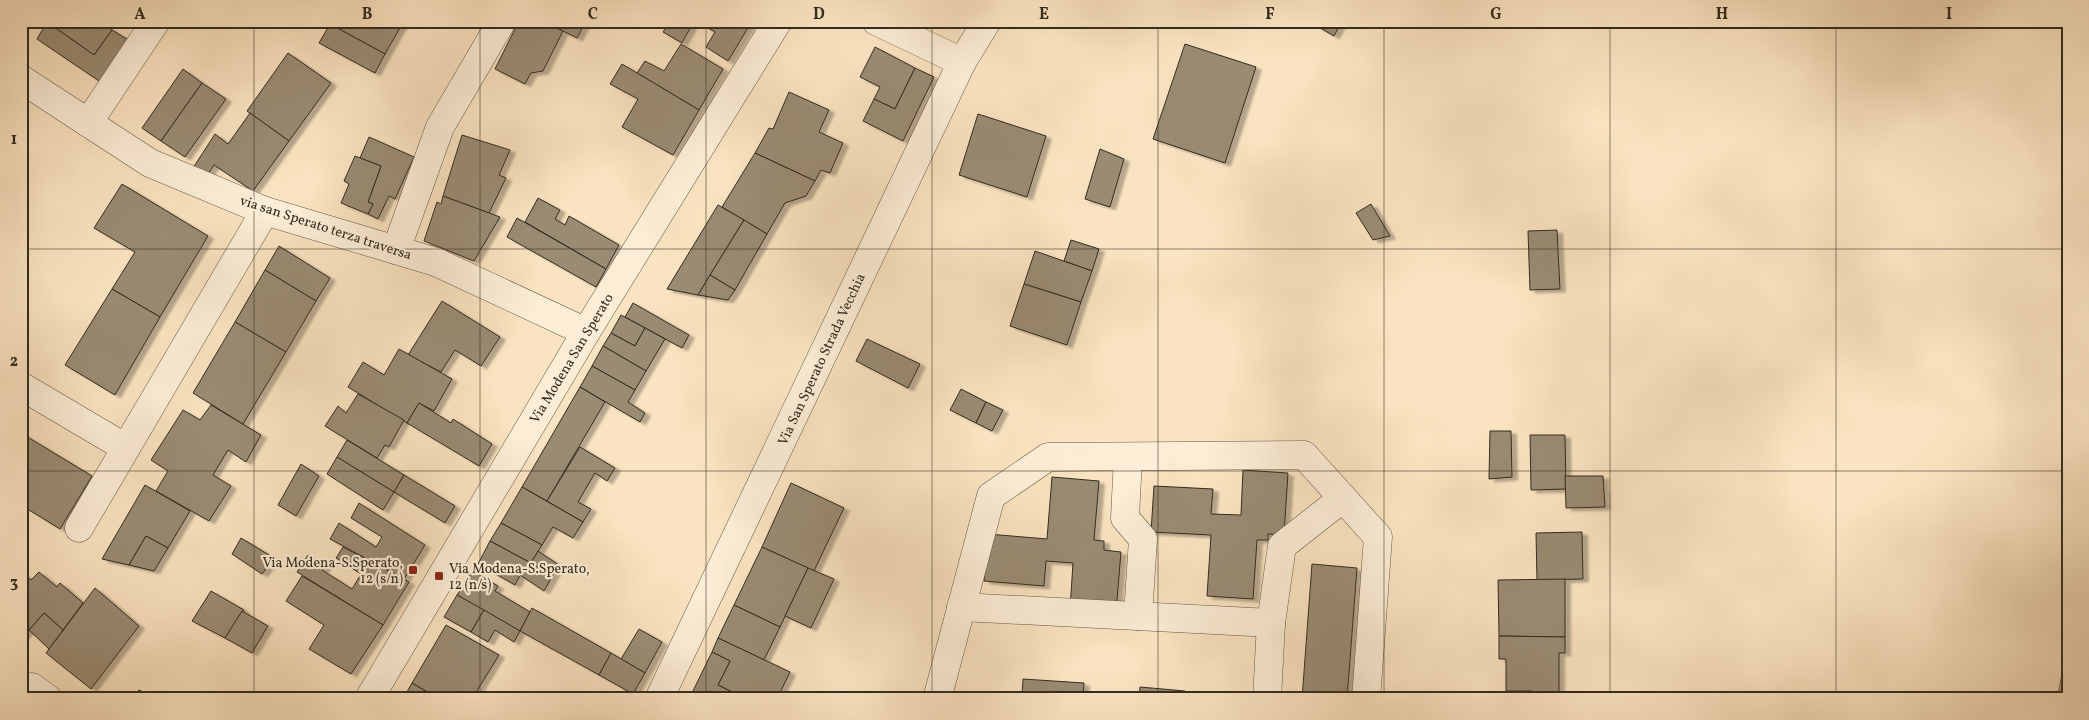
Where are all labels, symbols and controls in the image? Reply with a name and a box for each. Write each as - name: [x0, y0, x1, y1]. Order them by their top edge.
- text: A: [134, 4, 146, 26]
- text: B: [362, 4, 373, 26]
- text: C: [588, 4, 598, 26]
- text: D: [813, 4, 825, 26]
- text: E: [1039, 4, 1049, 26]
- text: F: [1265, 4, 1275, 26]
- text: G: [1490, 4, 1502, 26]
- text: H: [1716, 4, 1728, 26]
- text: I: [1946, 4, 1952, 26]
- text: 1: [11, 129, 17, 151]
- street label: via san Sperato terza traversa: [237, 192, 414, 265]
- street label: Via San Sperato Strada Vecchia: [774, 270, 871, 449]
- street label: Via Modena San Sperato: [526, 290, 619, 427]
- text: 2: [10, 351, 18, 373]
- place label: Via Modena-S.Sperato, 12 (s/n): [262, 554, 403, 589]
- place label: Via Modena-S.Sperato, 12 (n/s): [449, 560, 590, 595]
- marker: Via Modena-S.Sperato, 12 (s/n): [407, 564, 419, 576]
- marker: Via Modena-S.Sperato, 12 (n/s): [433, 570, 445, 582]
- text: 3: [10, 572, 18, 594]

